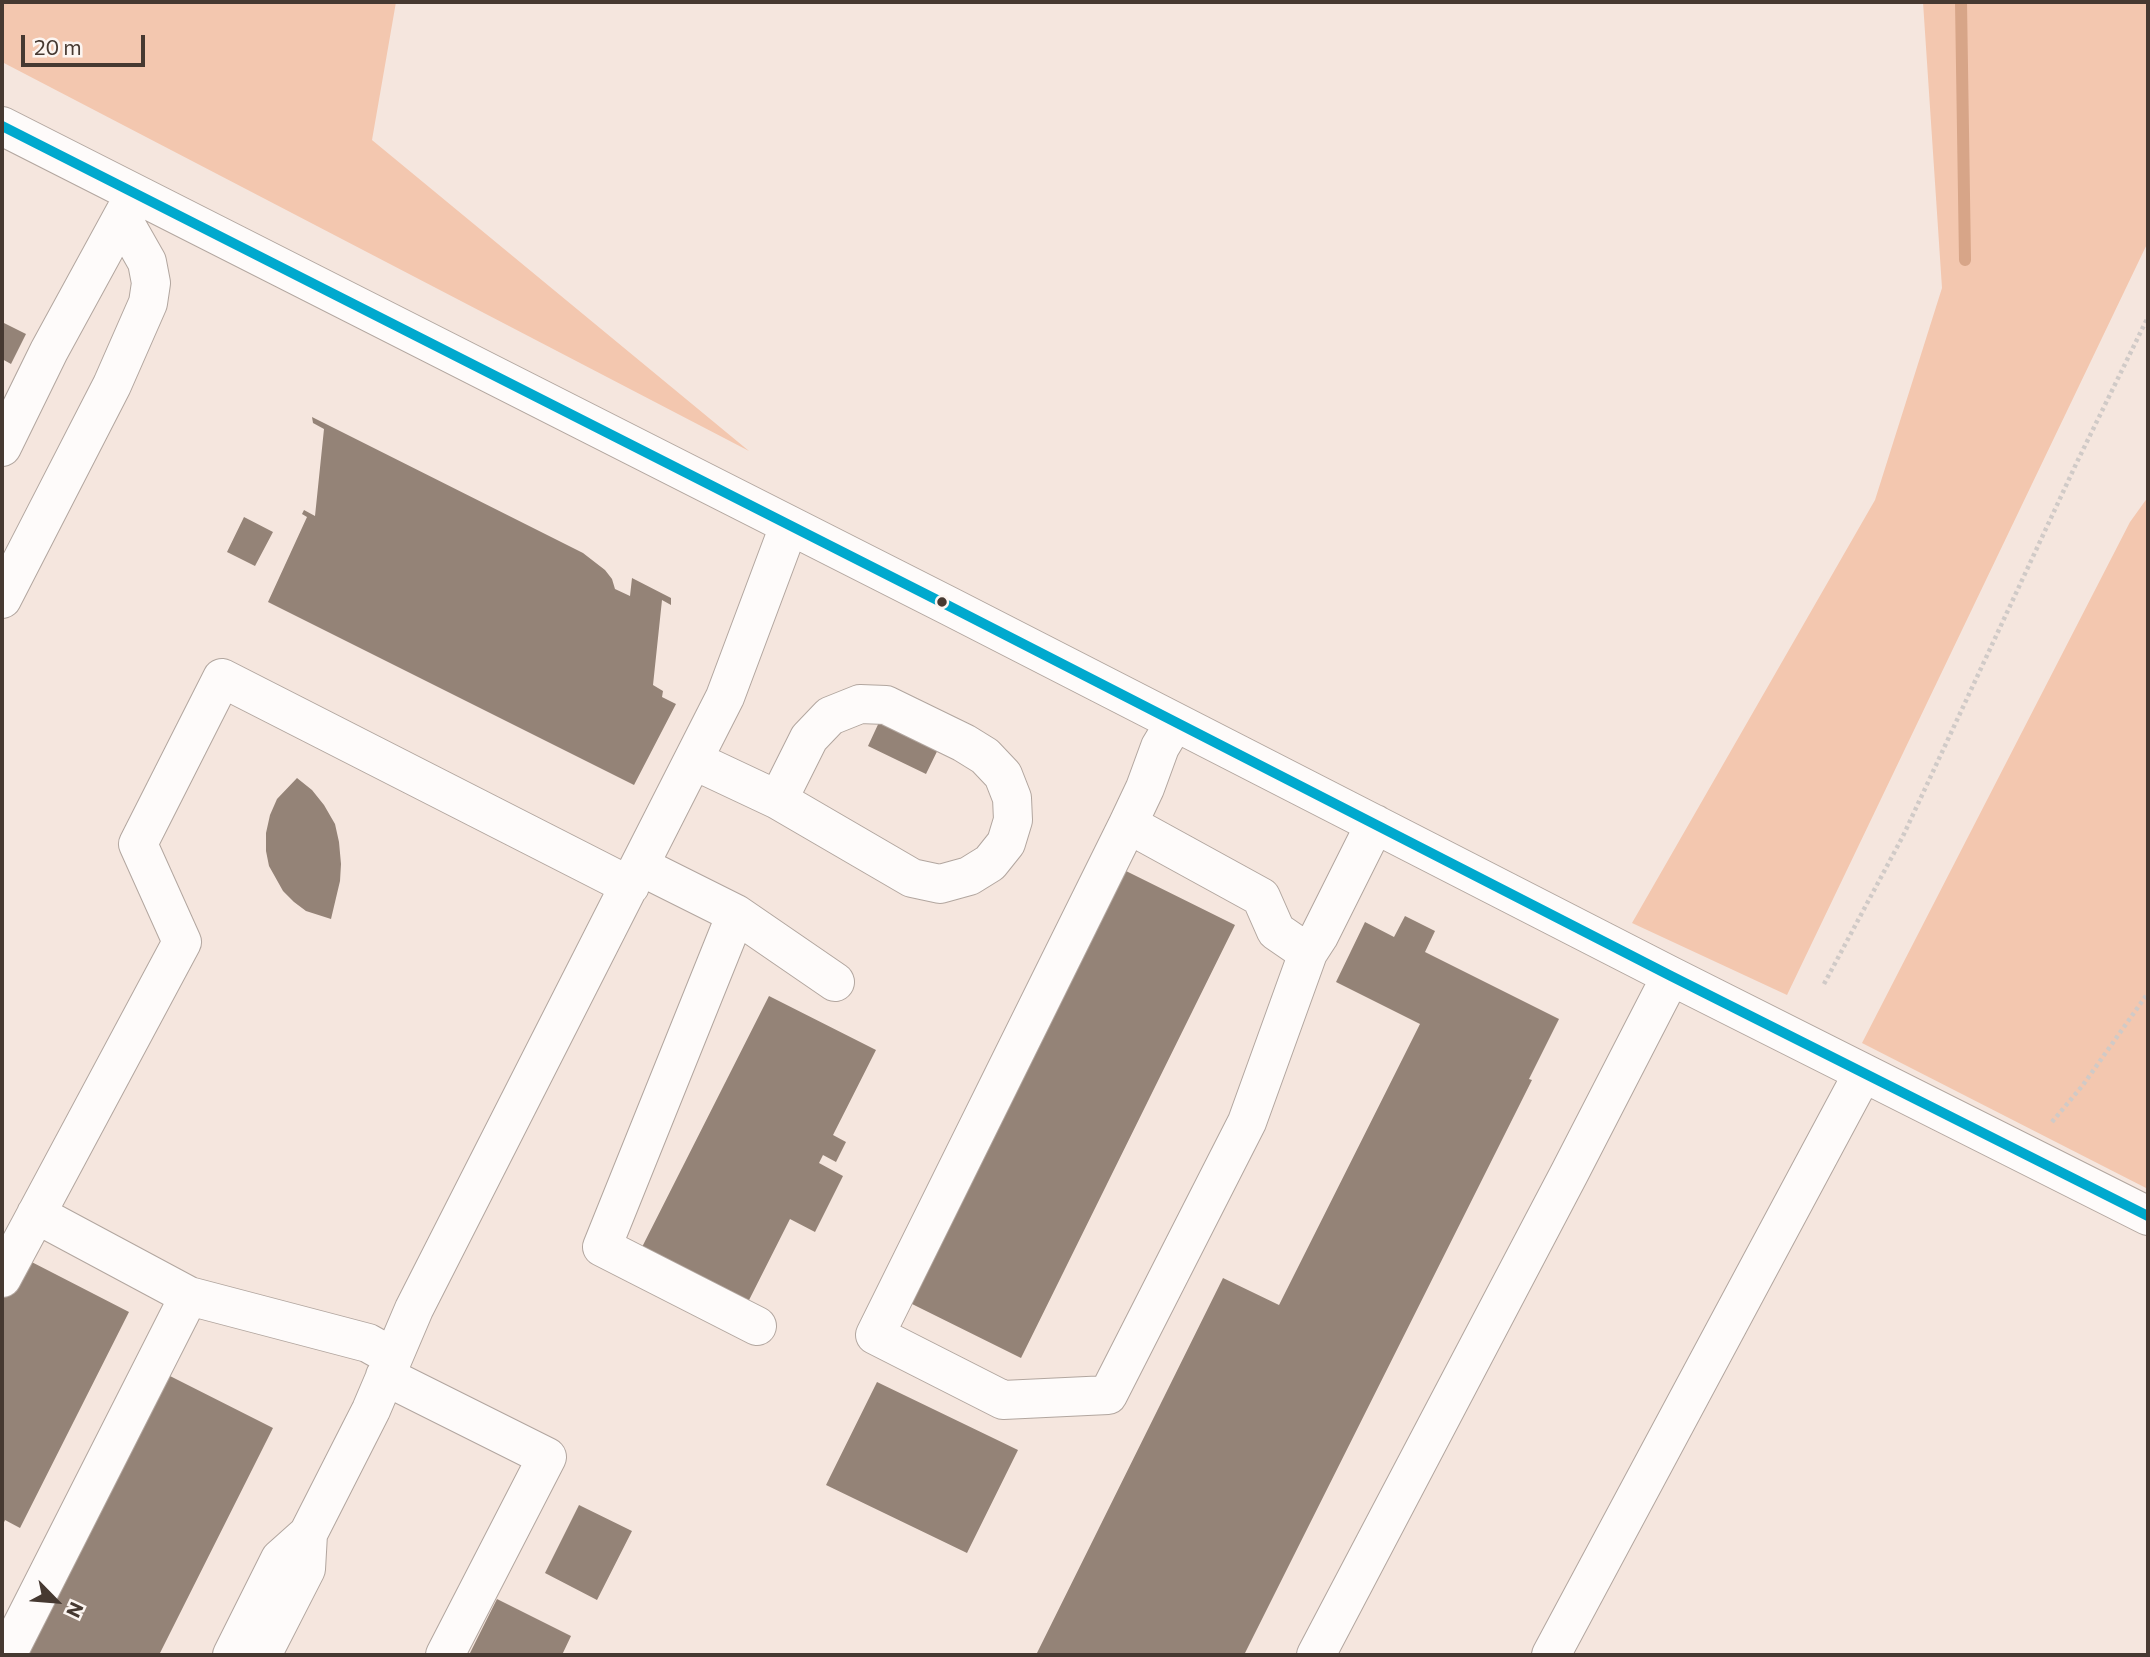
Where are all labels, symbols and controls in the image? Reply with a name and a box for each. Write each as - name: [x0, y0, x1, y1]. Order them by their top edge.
- scale bar: [24, 21, 149, 65]
- text: 20 m: [34, 34, 82, 59]
- unlabelled marker: [935, 595, 949, 609]
- north arrow: [21, 1566, 91, 1636]
- text: N: [62, 1599, 89, 1621]

